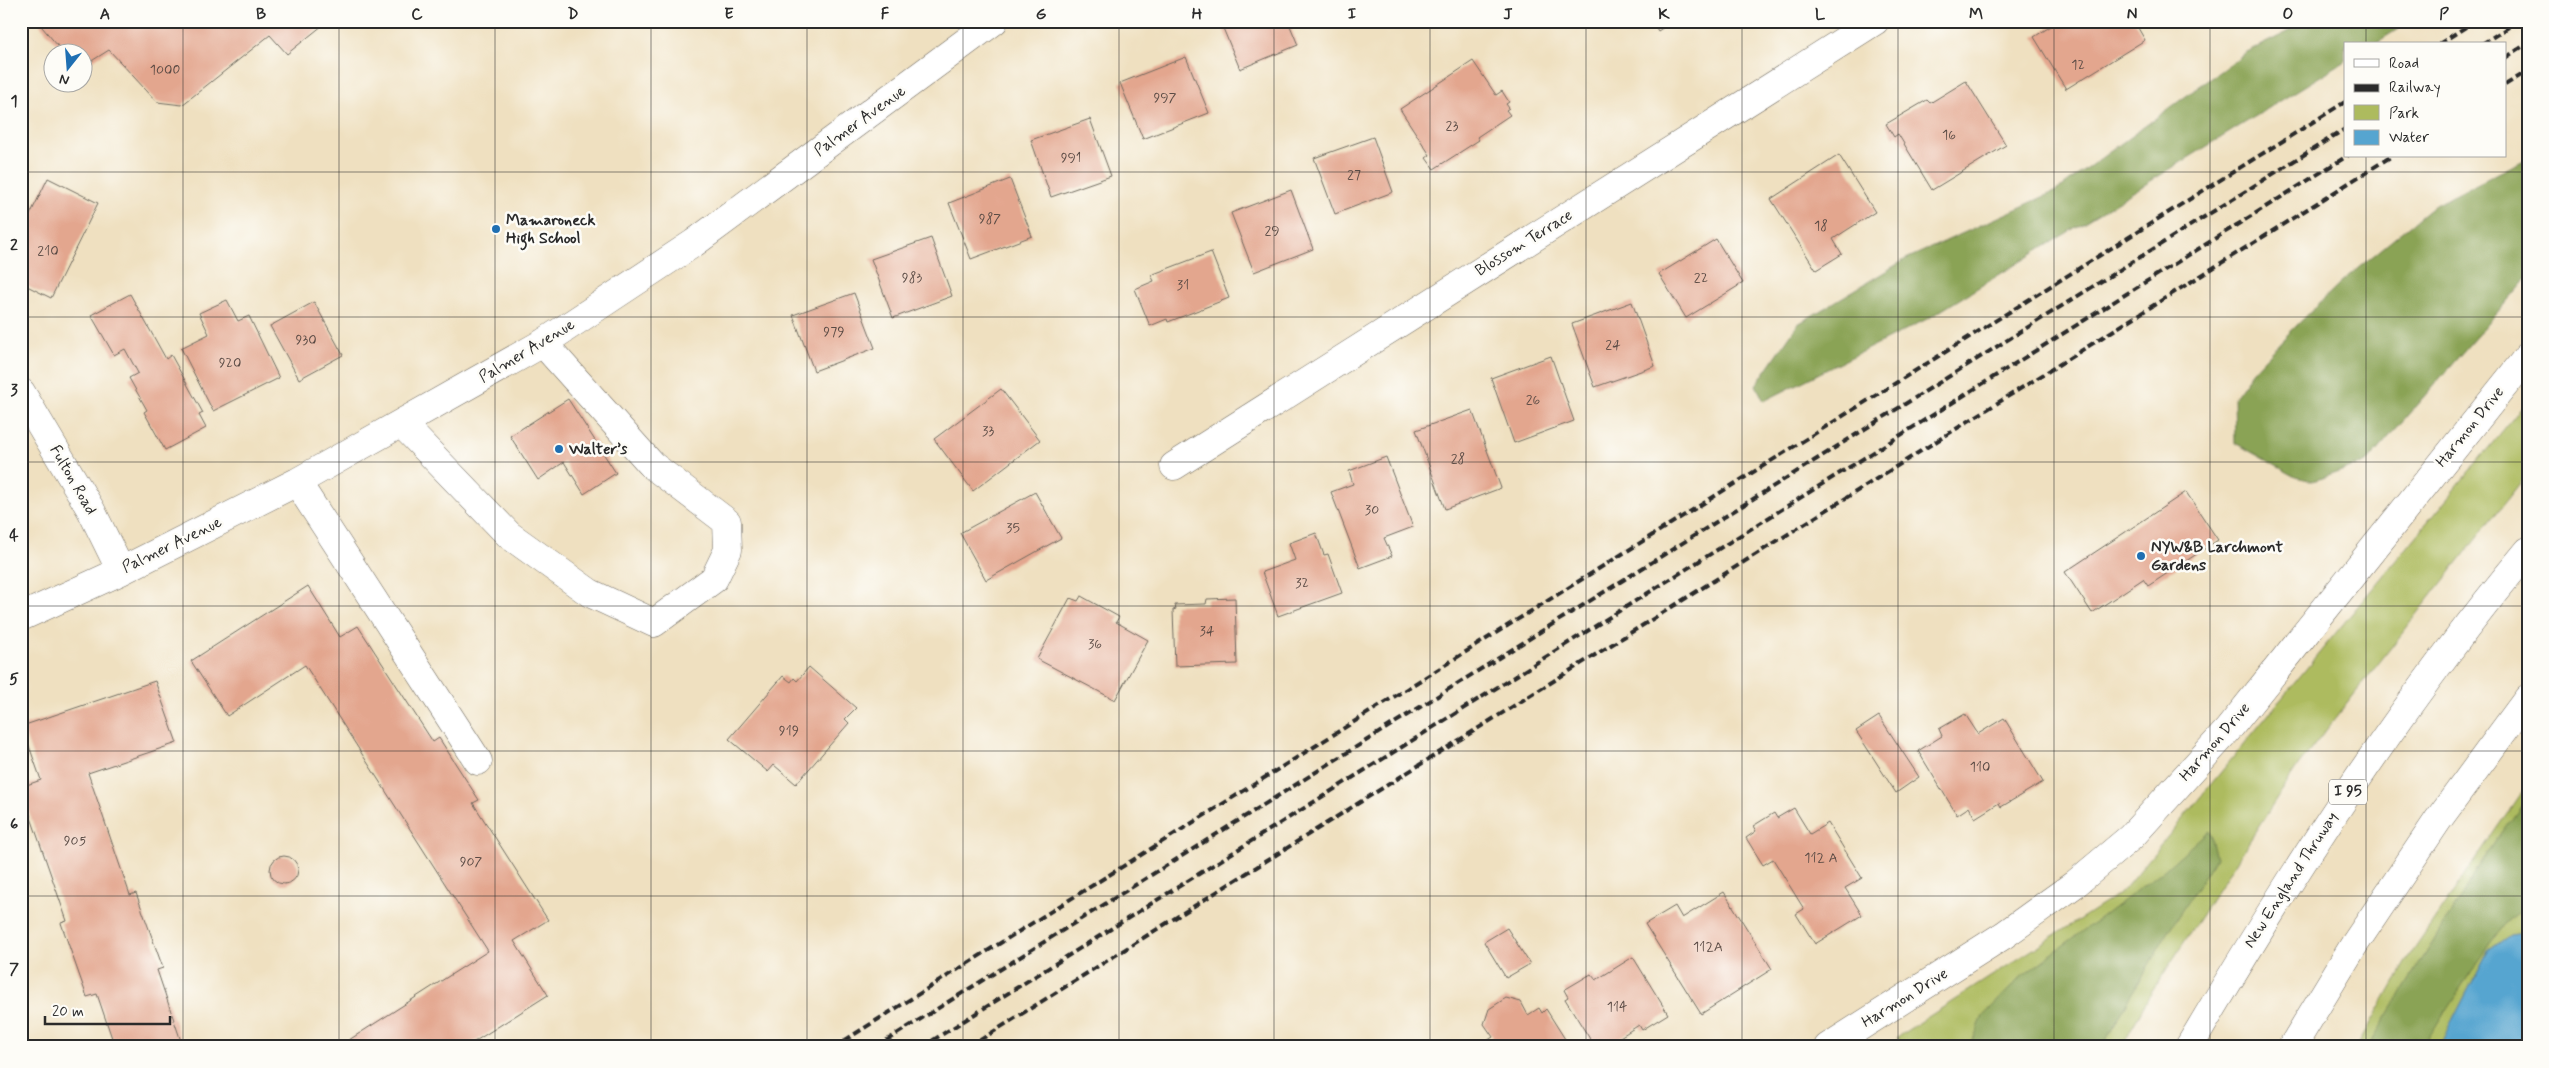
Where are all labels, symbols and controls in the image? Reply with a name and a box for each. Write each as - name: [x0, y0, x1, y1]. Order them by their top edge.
- text: A: [100, 4, 110, 25]
- text: B: [256, 4, 266, 25]
- text: C: [411, 4, 423, 25]
- text: D: [567, 4, 579, 25]
- text: E: [724, 4, 734, 25]
- text: F: [881, 4, 890, 25]
- text: G: [1036, 4, 1047, 25]
- text: H: [1192, 4, 1203, 25]
- text: I: [1348, 4, 1357, 25]
- text: J: [1503, 4, 1513, 25]
- text: K: [1658, 4, 1670, 25]
- text: L: [1815, 4, 1826, 25]
- text: M: [1969, 4, 1983, 25]
- text: N: [2127, 4, 2137, 25]
- text: O: [2283, 4, 2294, 25]
- text: P: [2439, 4, 2449, 25]
- north arrow: [42, 42, 92, 92]
- legend: [2344, 42, 2506, 158]
- text: Road: [2389, 54, 2419, 74]
- house number: 12: [2071, 56, 2085, 74]
- house number: 1000: [150, 61, 180, 79]
- text: N: [57, 70, 72, 89]
- text: Railway: [2389, 78, 2441, 98]
- street label: Palmer Avenue: [810, 80, 910, 161]
- house number: 997: [1153, 89, 1177, 107]
- text: 1: [10, 91, 18, 112]
- text: Park: [2389, 104, 2419, 124]
- house number: 23: [1446, 117, 1458, 135]
- house number: 16: [1942, 126, 1956, 144]
- text: Water: [2389, 128, 2429, 148]
- house number: 991: [1061, 149, 1081, 167]
- house number: 27: [1347, 166, 1361, 184]
- street label: Blossom Terrace: [1471, 205, 1577, 281]
- place label: Mamaroneck High School: [506, 210, 595, 251]
- house number: 987: [979, 210, 1001, 228]
- house number: 18: [1814, 217, 1828, 235]
- house number: 29: [1264, 222, 1280, 240]
- marker: Mamaroneck High School: [490, 223, 502, 235]
- text: 2: [10, 235, 18, 256]
- house number: 210: [37, 242, 59, 260]
- house number: 983: [902, 269, 922, 287]
- house number: 22: [1694, 269, 1708, 287]
- house number: 31: [1177, 276, 1189, 294]
- street label: Palmer Avenue: [475, 314, 579, 388]
- house number: 979: [823, 323, 845, 341]
- house number: 930: [295, 331, 317, 349]
- house number: 24: [1605, 336, 1621, 354]
- house number: 920: [219, 354, 241, 372]
- text: 3: [10, 380, 18, 401]
- street label: Harmon Drive: [2431, 382, 2509, 472]
- house number: 26: [1526, 391, 1541, 409]
- house number: 33: [982, 422, 994, 440]
- place label: Walter’s: [568, 439, 628, 460]
- street label: Fulton Road: [45, 441, 101, 519]
- marker: Walter’s: [553, 443, 565, 455]
- house number: 28: [1451, 450, 1465, 468]
- house number: 30: [1365, 501, 1379, 519]
- street label: Palmer Avenue: [119, 512, 226, 578]
- house number: 35: [1006, 519, 1020, 537]
- text: 4: [9, 525, 19, 546]
- place label: NYW&B Larchmont Gardens: [2151, 537, 2284, 576]
- marker: NYW&B Larchmont Gardens: [2135, 550, 2147, 562]
- house number: 32: [1295, 574, 1309, 592]
- house number: 34: [1200, 622, 1215, 640]
- house number: 36: [1088, 635, 1102, 653]
- text: 5: [9, 669, 19, 690]
- street label: Harmon Drive: [2175, 698, 2255, 786]
- house number: 919: [779, 722, 799, 740]
- house number: 110: [1970, 758, 1990, 776]
- road number: I 95: [2329, 780, 2367, 804]
- street label: New England Thruway: [2239, 808, 2343, 952]
- text: 6: [10, 814, 18, 835]
- house number: 905: [64, 832, 87, 850]
- house number: 112 A: [1804, 849, 1838, 867]
- house number: 907: [460, 853, 483, 871]
- house number: 112A: [1693, 938, 1723, 956]
- text: 7: [9, 959, 19, 980]
- street label: Harmon Drive: [1858, 963, 1952, 1033]
- scale bar: [45, 993, 170, 1025]
- house number: 114: [1607, 998, 1627, 1016]
- text: 20 m: [52, 1002, 84, 1022]

